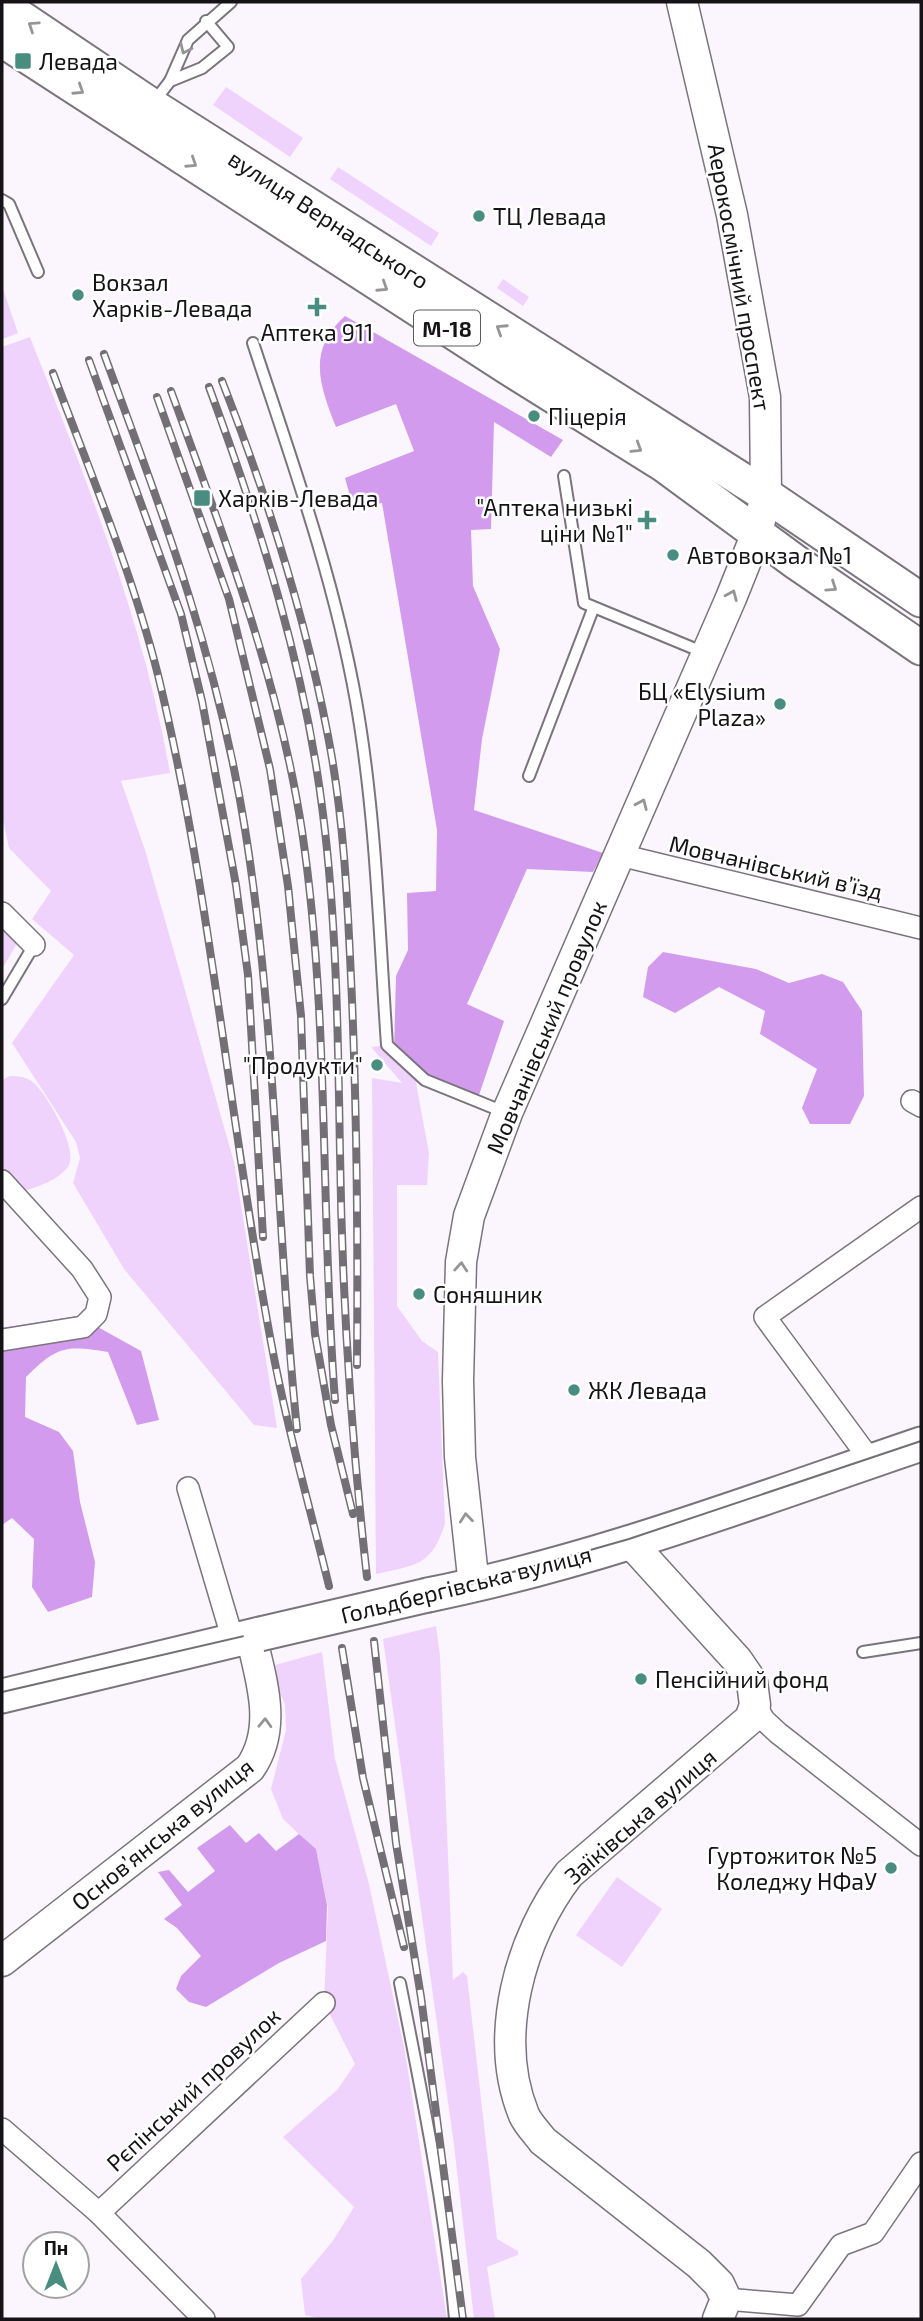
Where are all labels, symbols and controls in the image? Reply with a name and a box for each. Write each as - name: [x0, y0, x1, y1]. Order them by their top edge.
- one-way arrow: [28, 22, 41, 35]
- one-way arrow: [179, 42, 193, 54]
- place label: Левада: [39, 47, 118, 75]
- marker: Левада: [13, 51, 33, 71]
- one-way arrow: [72, 82, 85, 95]
- street label: Аерокосмічний проспект: [703, 141, 777, 413]
- street label: вулиця Вернадського: [223, 144, 435, 295]
- one-way arrow: [184, 155, 197, 168]
- place label: ТЦ Левада: [493, 202, 606, 230]
- marker: ТЦ Левада: [471, 208, 487, 224]
- place label: Вокзал Харків-Левада: [92, 268, 252, 322]
- one-way arrow: [375, 279, 388, 291]
- marker: Вокзал Харків-Левада: [70, 287, 86, 303]
- marker: Аптека 911: [309, 299, 325, 315]
- road number: М-18: [414, 310, 480, 346]
- place label: Аптека 911: [261, 318, 373, 346]
- one-way arrow: [495, 324, 508, 337]
- place label: Піцерія: [548, 402, 627, 430]
- marker: Піцерія: [526, 408, 542, 424]
- one-way arrow: [630, 439, 643, 452]
- place label: Харків-Левада: [218, 484, 378, 512]
- marker: Харків-Левада: [192, 488, 212, 508]
- place label: "Аптека низькі ціни №1": [476, 493, 633, 547]
- marker: "Аптека низькі ціни №1": [639, 512, 655, 528]
- place label: Автовокзал №1: [687, 541, 852, 569]
- marker: Автовокзал №1: [665, 547, 681, 563]
- one-way arrow: [824, 579, 837, 591]
- one-way arrow: [724, 589, 738, 602]
- place label: БЦ «Elysium Plaza»: [638, 677, 766, 731]
- marker: БЦ «Elysium Plaza»: [772, 696, 788, 712]
- one-way arrow: [634, 798, 648, 811]
- street label: Мовчанівський в’їзд: [666, 829, 886, 905]
- street label: Мовчанівський провулок: [480, 896, 613, 1158]
- place label: "Продукти": [243, 1051, 363, 1080]
- marker: "Продукти": [369, 1057, 385, 1073]
- one-way arrow: [453, 1261, 468, 1272]
- place label: Соняшник: [433, 1280, 543, 1308]
- marker: Соняшник: [411, 1286, 427, 1302]
- place label: ЖК Левада: [588, 1376, 707, 1404]
- marker: ЖК Левада: [566, 1382, 582, 1398]
- one-way arrow: [459, 1512, 474, 1523]
- street label: Гольдбергівська вулиця: [338, 1539, 595, 1630]
- place label: Пенсійний фонд: [655, 1665, 829, 1693]
- marker: Пенсійний фонд: [633, 1671, 649, 1687]
- one-way arrow: [257, 1718, 272, 1729]
- street label: Заїківська вулиця: [558, 1742, 722, 1890]
- street label: Основ’янська вулиця: [65, 1752, 259, 1917]
- place label: Гуртожиток №5 Коледжу НФаУ: [707, 1841, 877, 1896]
- marker: Гуртожиток №5 Коледжу НФаУ: [883, 1860, 899, 1876]
- street label: Рєпінський провулок: [100, 2001, 286, 2177]
- north arrow: [21, 2230, 91, 2300]
- text: Пн: [44, 2236, 68, 2259]

